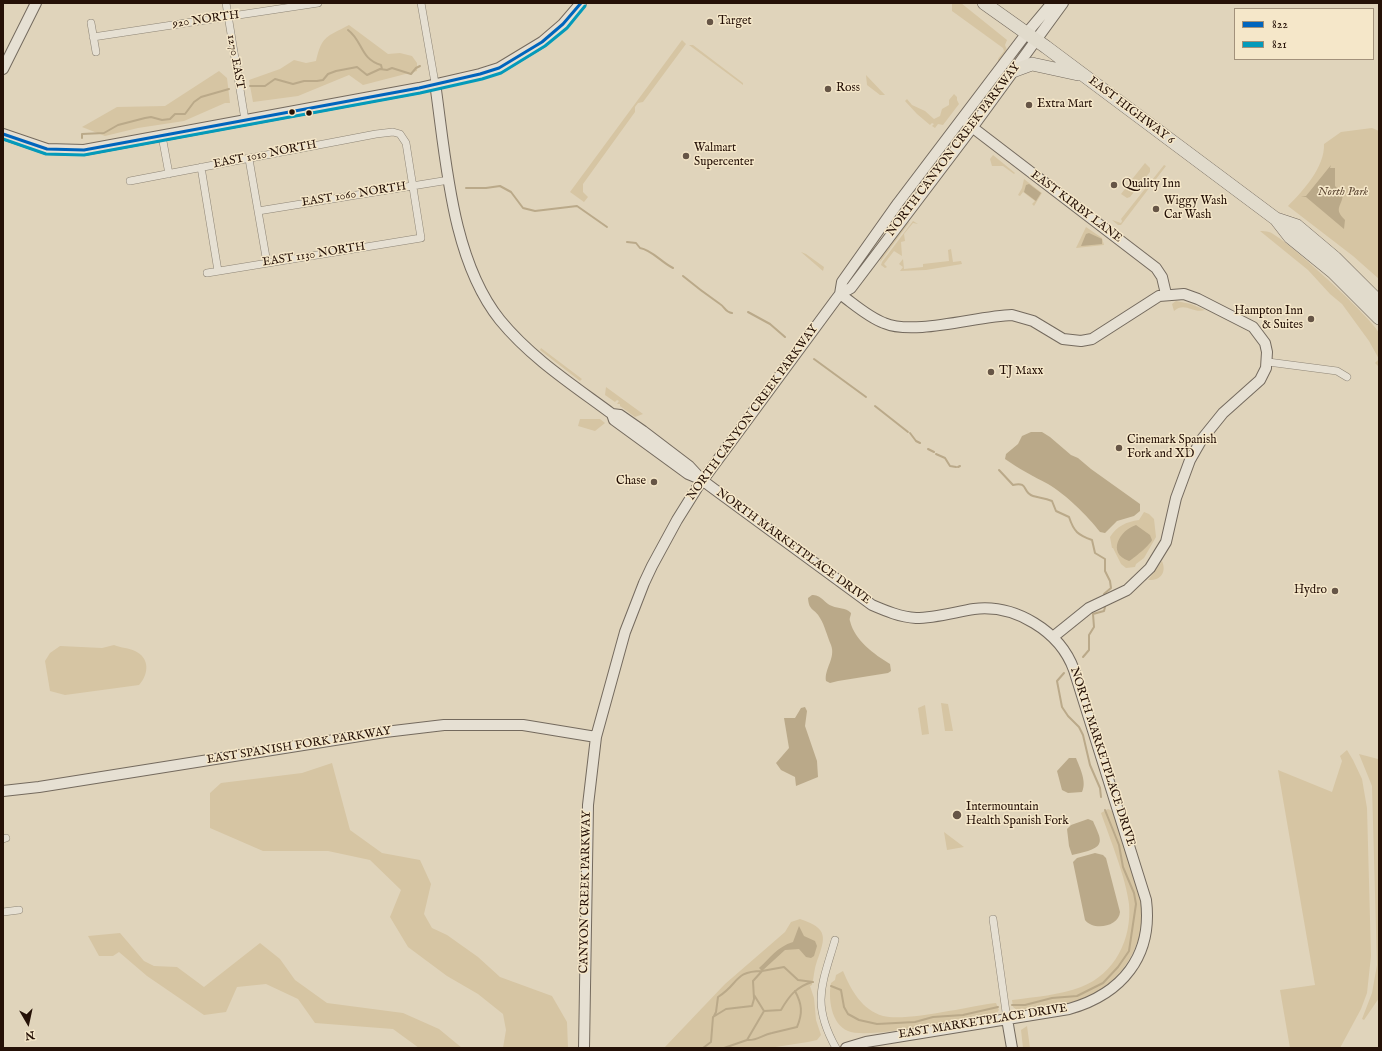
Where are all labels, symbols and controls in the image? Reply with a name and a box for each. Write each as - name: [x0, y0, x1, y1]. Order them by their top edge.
- street label: 920 NORTH: [172, 8, 240, 32]
- legend: [1234, 8, 1374, 60]
- place label: Target: [718, 15, 752, 29]
- marker: Target: [705, 17, 715, 27]
- text: 822: [1272, 17, 1288, 32]
- street label: 1270 EAST: [223, 33, 247, 91]
- text: 821: [1272, 37, 1287, 52]
- street label: NORTH CANYON CREEK PARKWAY: [884, 60, 1024, 240]
- street label: EAST HIGHWAY 6: [1085, 74, 1177, 148]
- place label: Ross: [836, 82, 860, 96]
- marker: Ross: [823, 84, 833, 94]
- place label: Extra Mart: [1037, 98, 1092, 112]
- marker: Extra Mart: [1024, 100, 1034, 110]
- unlabelled marker: [287, 107, 297, 117]
- unlabelled marker: [304, 108, 314, 118]
- street label: EAST 1010 NORTH: [212, 138, 318, 172]
- place label: Walmart Supercenter: [694, 142, 754, 170]
- marker: Walmart Supercenter: [681, 151, 691, 161]
- street label: EAST KIRBY LANE: [1028, 168, 1124, 246]
- place label: Quality Inn: [1122, 178, 1180, 192]
- street label: EAST 1060 NORTH: [301, 180, 407, 210]
- marker: Quality Inn: [1109, 180, 1119, 190]
- park label: North Park: [1318, 186, 1368, 200]
- place label: Wiggy Wash Car Wash: [1164, 195, 1227, 223]
- marker: Wiggy Wash Car Wash: [1151, 204, 1161, 214]
- street label: EAST 1130 NORTH: [262, 240, 366, 270]
- place label: Hampton Inn & Suites: [1234, 305, 1303, 333]
- marker: Hampton Inn & Suites: [1306, 314, 1316, 324]
- street label: NORTH CANYON CREEK PARKWAY: [684, 322, 822, 504]
- place label: TJ Maxx: [999, 365, 1043, 379]
- marker: TJ Maxx: [986, 367, 996, 377]
- place label: Cinemark Spanish Fork and XD: [1127, 434, 1217, 462]
- marker: Cinemark Spanish Fork and XD: [1114, 443, 1124, 453]
- place label: Chase: [616, 475, 646, 489]
- marker: Chase: [649, 477, 659, 487]
- street label: NORTH MARKETPLACE DRIVE: [713, 486, 873, 608]
- place label: Hydro: [1294, 584, 1327, 598]
- marker: Hydro: [1330, 586, 1340, 596]
- street label: NORTH MARKETPLACE DRIVE: [1066, 666, 1138, 848]
- street label: EAST SPANISH FORK PARKWAY: [206, 724, 392, 768]
- place label: Intermountain Health Spanish Fork: [966, 801, 1069, 829]
- marker: Intermountain Health Spanish Fork: [951, 809, 963, 821]
- street label: CANYON CREEK PARKWAY: [577, 810, 595, 974]
- street label: EAST MARKETPLACE DRIVE: [897, 1002, 1069, 1042]
- north arrow: [8, 1003, 48, 1043]
- text: N: [24, 1027, 36, 1043]

